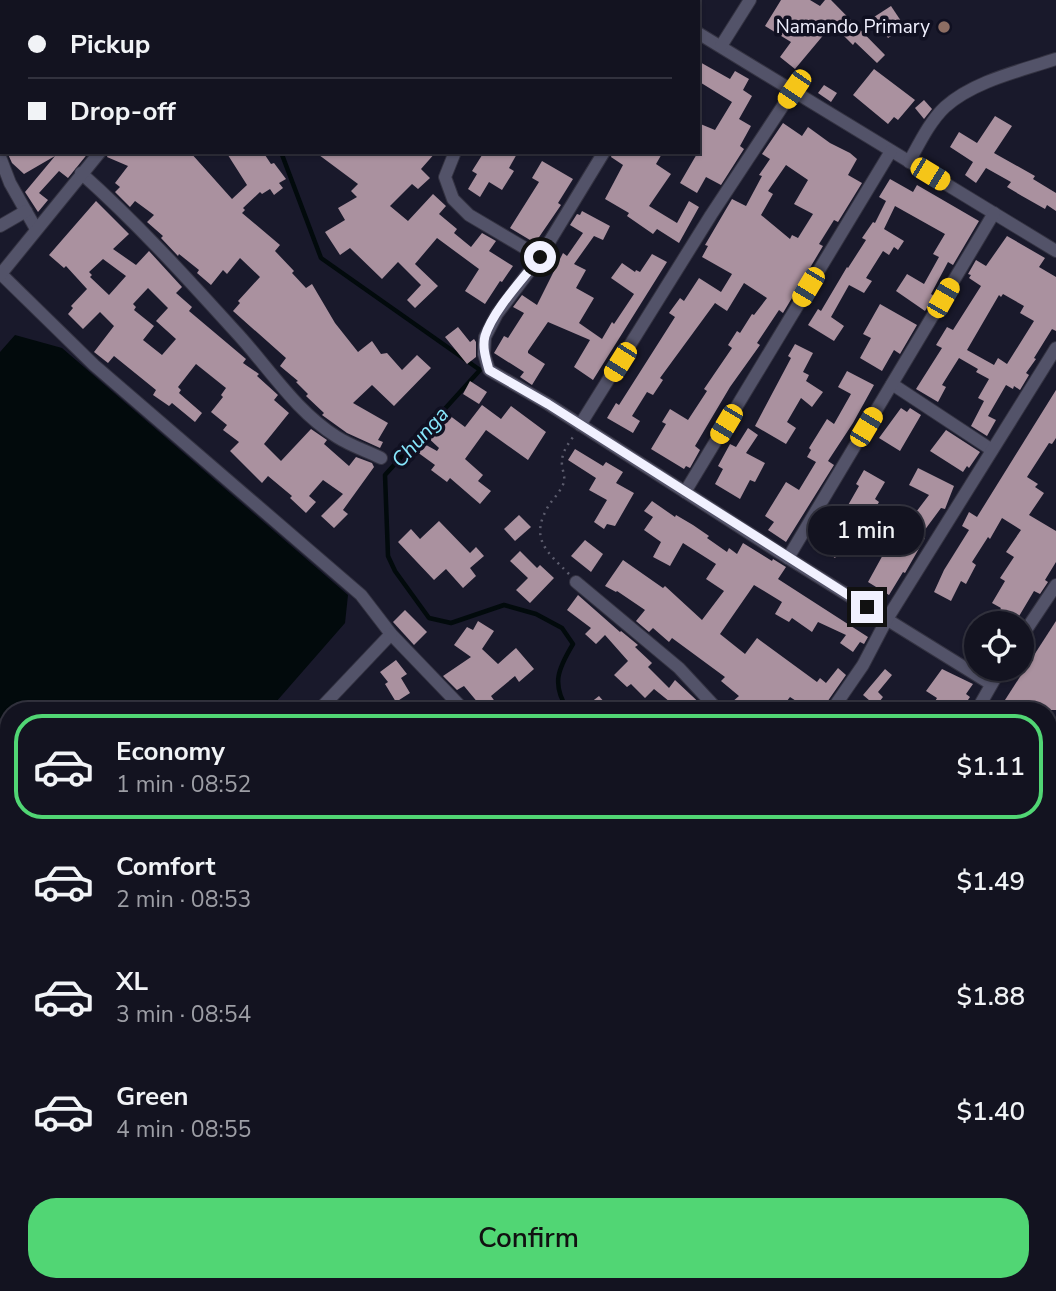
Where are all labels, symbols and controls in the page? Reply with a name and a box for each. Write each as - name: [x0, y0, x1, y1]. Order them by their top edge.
- place label: Namando Primary: [776, 14, 930, 40]
- marker: Namando Primary: [936, 19, 952, 35]
- text: Pickup: [70, 27, 150, 62]
- car: [774, 66, 815, 112]
- text: Drop-off: [70, 94, 176, 129]
- car: [907, 154, 954, 194]
- route start: [524, 241, 556, 273]
- car: [789, 264, 828, 310]
- car: [924, 275, 963, 321]
- car: [600, 339, 641, 385]
- water label: Chunga: [385, 400, 455, 474]
- car: [707, 401, 746, 447]
- car: [847, 404, 886, 450]
- callout: 1 min: [809, 505, 925, 554]
- text: 1 min: [837, 515, 895, 546]
- route end: [851, 591, 883, 623]
- map controls: [964, 611, 1034, 681]
- button: locate: [964, 611, 1034, 681]
- text: Economy: [116, 734, 225, 769]
- icon: car: [32, 735, 95, 798]
- text: $1.11: [956, 749, 1025, 784]
- text: 1 min · 08:52: [116, 769, 251, 800]
- text: Comfort: [116, 849, 216, 884]
- icon: car: [32, 850, 95, 913]
- text: $1.49: [956, 864, 1025, 899]
- text: 2 min · 08:53: [116, 884, 251, 915]
- text: XL: [116, 964, 148, 999]
- icon: car: [32, 965, 95, 1028]
- text: $1.88: [956, 979, 1025, 1014]
- text: 3 min · 08:54: [116, 999, 251, 1030]
- text: Green: [116, 1079, 189, 1114]
- icon: car: [32, 1080, 95, 1143]
- text: $1.40: [956, 1094, 1025, 1129]
- text: 4 min · 08:55: [116, 1114, 251, 1145]
- button: Confirm: [28, 1198, 1029, 1278]

